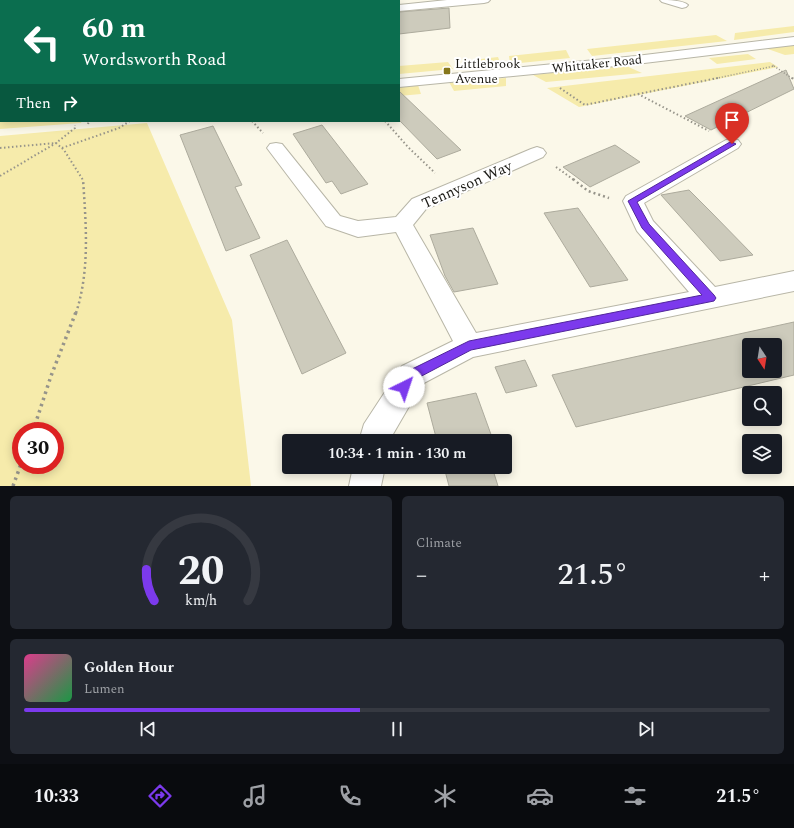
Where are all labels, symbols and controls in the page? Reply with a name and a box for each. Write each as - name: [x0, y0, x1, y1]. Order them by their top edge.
- text: 60 m: [82, 7, 146, 50]
- icon: left: [16, 16, 68, 68]
- text: Wordsworth Road: [82, 46, 226, 73]
- street label: Whittaker Road: [551, 49, 643, 79]
- place label: Littlebrook Avenue: [455, 54, 520, 89]
- marker: Littlebrook Avenue: [442, 66, 452, 76]
- text: Then: [16, 92, 51, 115]
- icon: right: [59, 92, 81, 114]
- pin: [715, 103, 749, 144]
- icon: arrive: [721, 109, 743, 131]
- street label: Tennyson Way: [418, 154, 517, 215]
- north arrow: [742, 338, 782, 378]
- map controls: [742, 338, 782, 474]
- position arrow: [383, 366, 425, 408]
- button: search: [742, 386, 782, 426]
- speed limit sign: 30: [12, 422, 64, 474]
- button: layers: [742, 434, 782, 474]
- text: 10:34 · 1 min · 130 m: [328, 442, 466, 465]
- text: Climate: [416, 533, 462, 553]
- text: 20: [178, 539, 224, 602]
- text: 21.5°: [557, 552, 629, 598]
- text: −: [416, 559, 427, 592]
- text: +: [759, 559, 770, 592]
- text: km/h: [185, 589, 217, 611]
- text: Golden Hour: [84, 656, 174, 679]
- text: Lumen: [84, 679, 125, 699]
- icon: previous: [137, 718, 159, 740]
- icon: pause: [386, 718, 408, 740]
- icon: next: [635, 718, 657, 740]
- icon: directions: [146, 782, 174, 810]
- icon: music: [241, 782, 269, 810]
- icon: phone: [336, 782, 364, 810]
- icon: climate: [431, 782, 459, 810]
- icon: car: [526, 782, 554, 810]
- icon: filters: [621, 782, 649, 810]
- text: 10:33: [34, 783, 79, 810]
- text: 21.5°: [716, 783, 760, 810]

